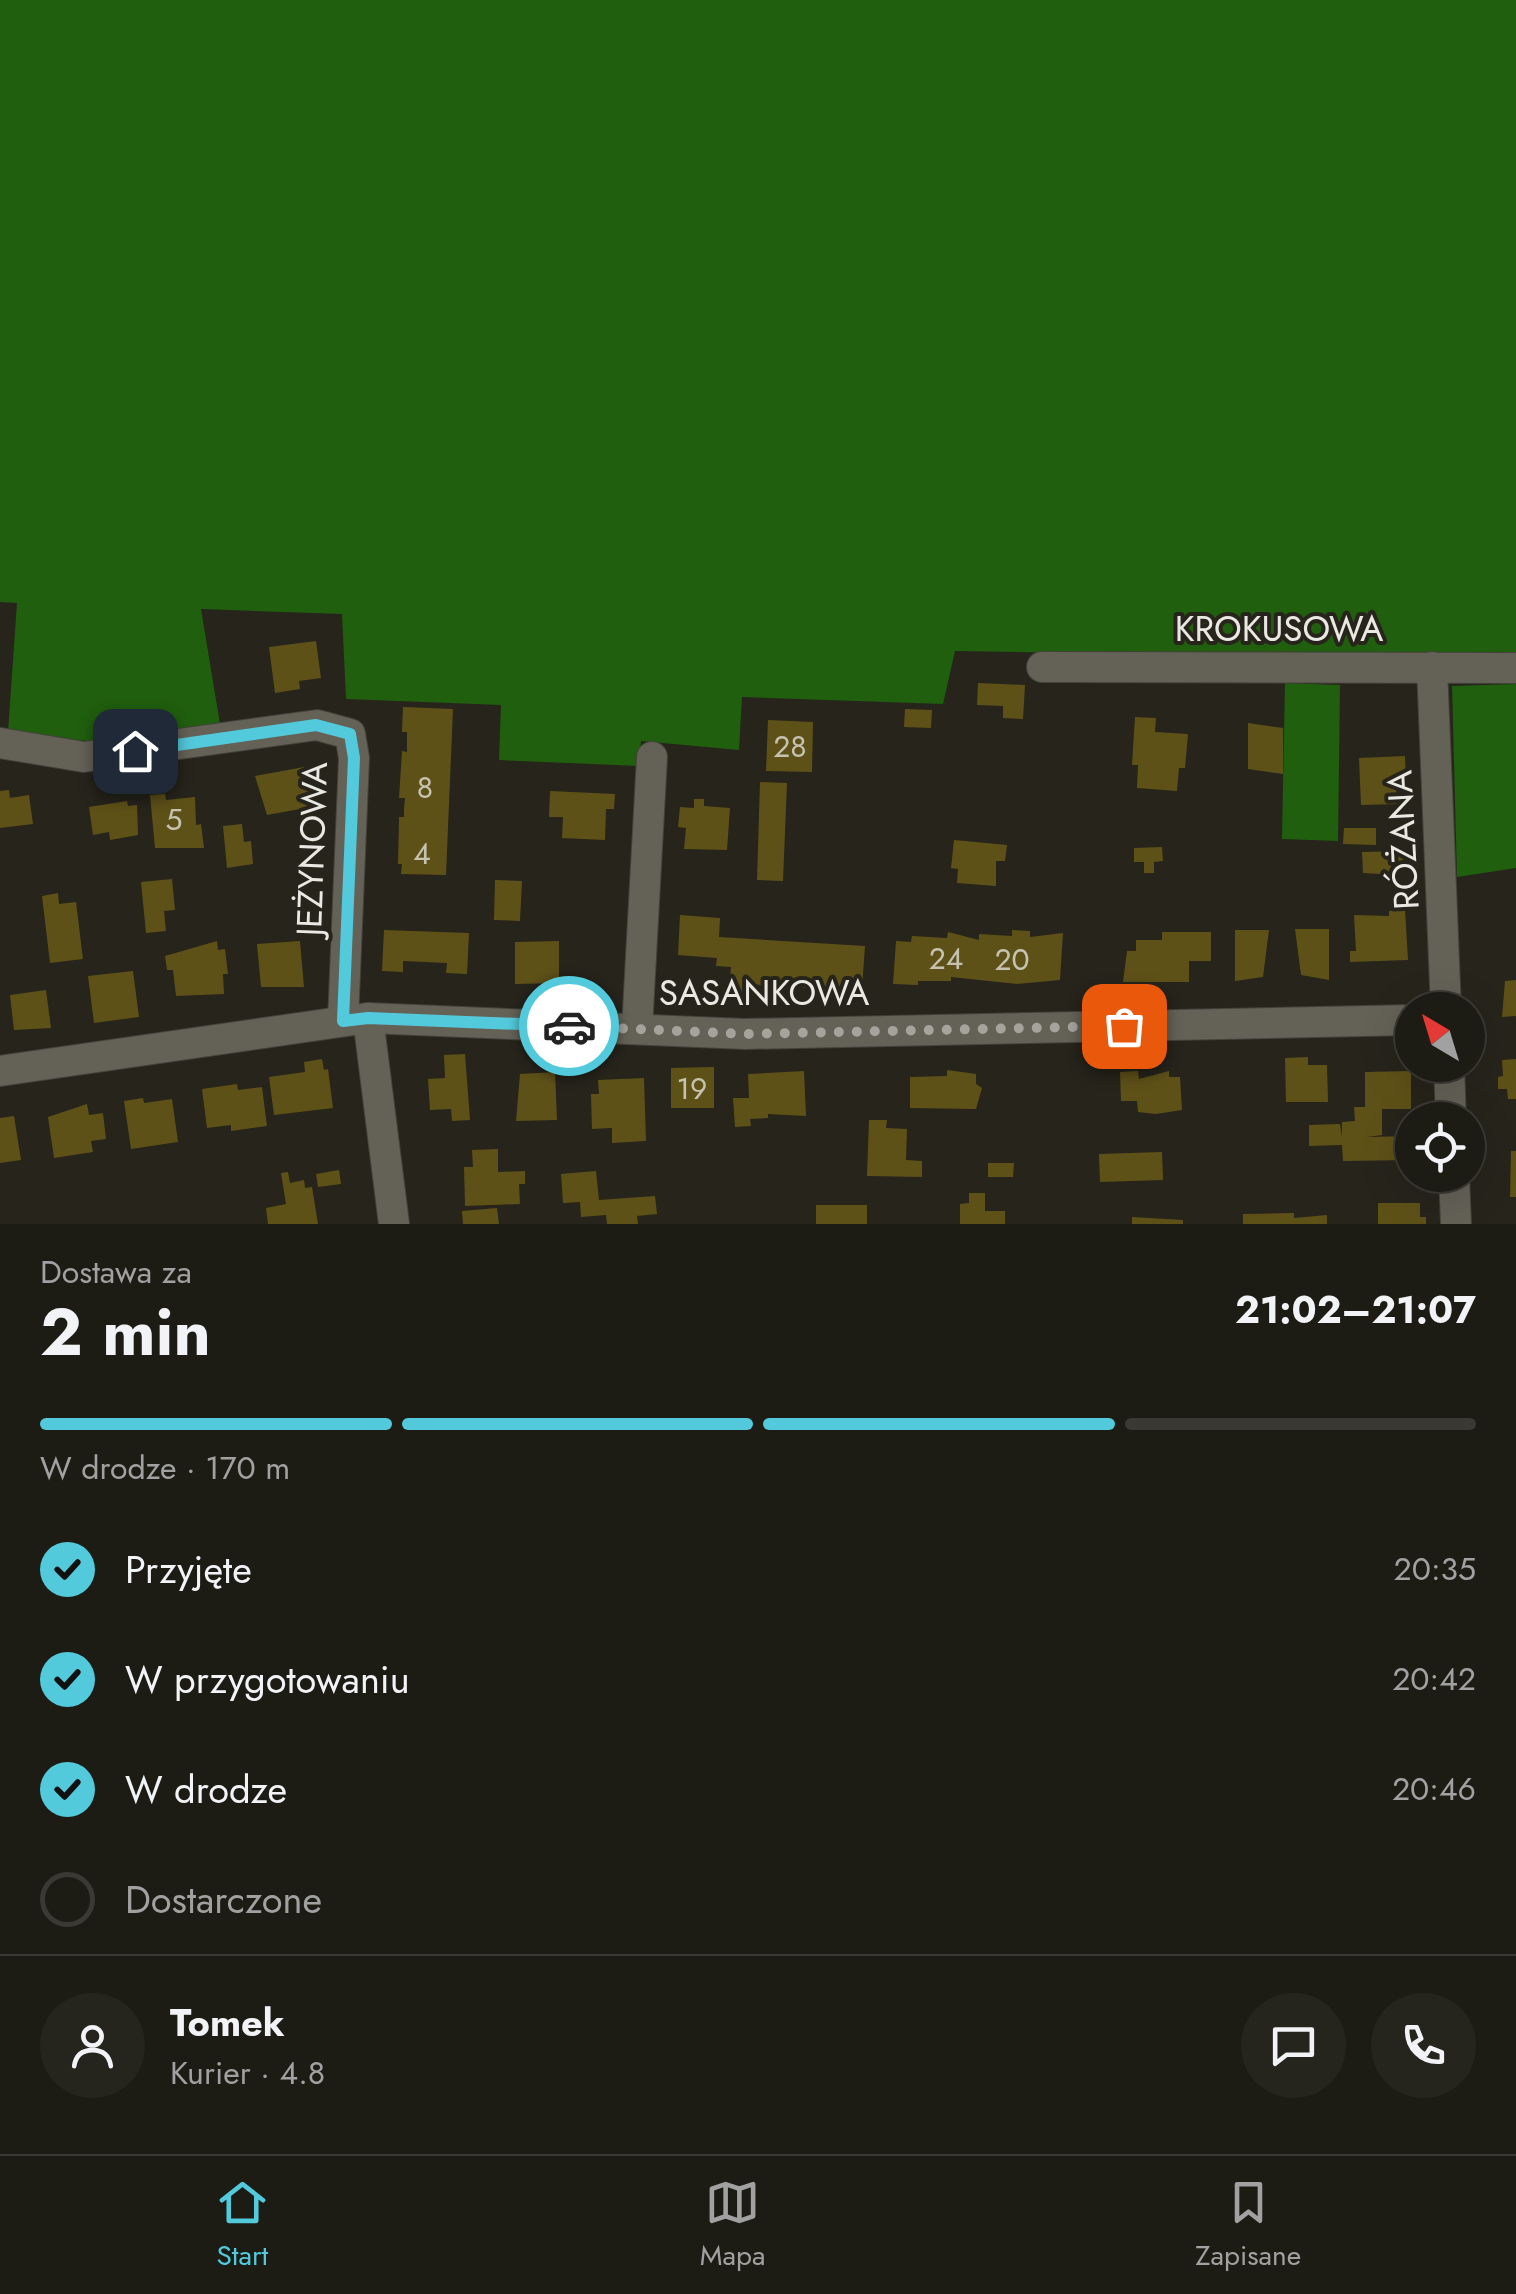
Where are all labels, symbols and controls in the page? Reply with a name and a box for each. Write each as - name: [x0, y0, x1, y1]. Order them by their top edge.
- street label: KROKUSOWA: [1175, 604, 1383, 654]
- pin: [93, 709, 178, 794]
- icon: home: [108, 724, 163, 779]
- house number: 28: [773, 725, 807, 768]
- street label: JEŻYNOWA: [284, 761, 340, 941]
- house number: 8: [417, 766, 433, 809]
- street label: RÓŻANA: [1374, 769, 1432, 911]
- house number: 5: [166, 798, 182, 841]
- house number: 4: [413, 832, 431, 875]
- house number: 24: [929, 937, 963, 980]
- house number: 20: [994, 938, 1030, 981]
- street label: SASANKOWA: [659, 968, 869, 1018]
- courier: [519, 976, 619, 1076]
- pin: [1082, 984, 1167, 1069]
- north arrow: [1395, 992, 1485, 1082]
- map controls: [1395, 992, 1485, 1192]
- icon: car: [542, 999, 597, 1054]
- icon: bag: [1097, 999, 1152, 1054]
- house number: 19: [677, 1067, 707, 1110]
- button: locate: [1395, 1102, 1485, 1192]
- text: Dostawa za: [40, 1249, 192, 1295]
- text: 21:02–21:07: [1235, 1282, 1476, 1337]
- text: 2 min: [40, 1285, 211, 1379]
- text: W drodze · 170 m: [40, 1445, 290, 1491]
- icon: check: [40, 1542, 95, 1597]
- text: Przyjęte: [125, 1542, 252, 1597]
- text: 20:35: [1393, 1546, 1476, 1592]
- icon: check: [40, 1652, 95, 1707]
- text: W przygotowaniu: [125, 1652, 410, 1707]
- text: 20:42: [1392, 1656, 1476, 1702]
- icon: check: [40, 1762, 95, 1817]
- text: W drodze: [125, 1762, 287, 1817]
- text: 20:46: [1392, 1766, 1476, 1812]
- text: Dostarczone: [125, 1872, 322, 1927]
- button: person: [40, 1993, 145, 2098]
- button: chat: [1241, 1993, 1346, 2098]
- button: phone: [1371, 1993, 1476, 2098]
- text: Tomek: [170, 1995, 285, 2050]
- text: Kurier · 4.8: [170, 2050, 325, 2096]
- tab: Start: [215, 2175, 270, 2276]
- tab: Mapa: [700, 2175, 765, 2276]
- tab: Zapisane: [1195, 2175, 1301, 2276]

